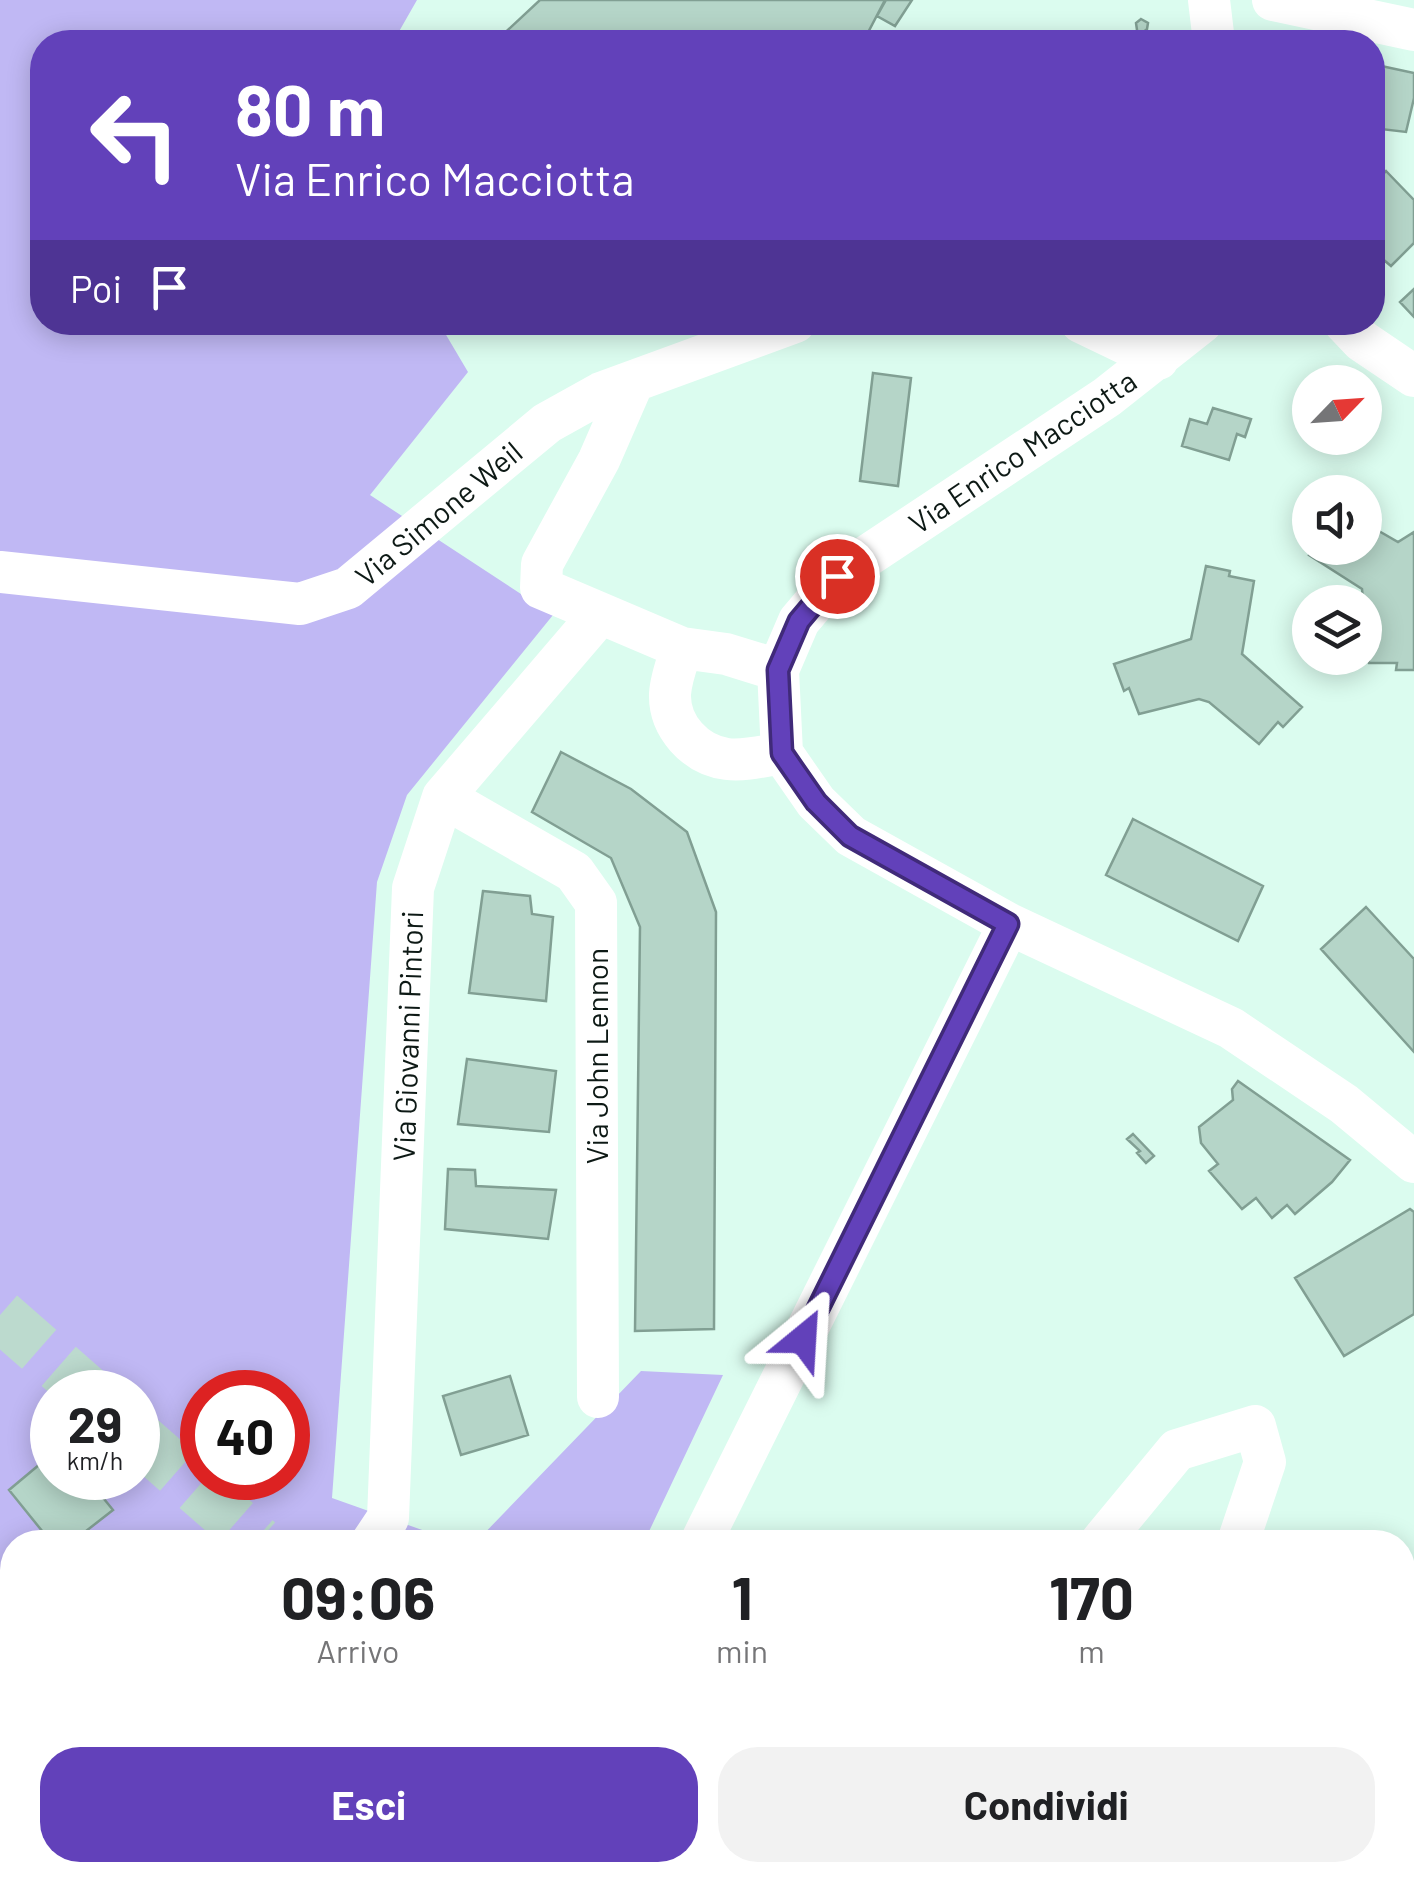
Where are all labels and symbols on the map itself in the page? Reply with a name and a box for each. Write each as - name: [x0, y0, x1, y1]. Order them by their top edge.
- street label: Via Enrico Macciotta: [902, 362, 1142, 540]
- north arrow: [1292, 365, 1382, 455]
- street label: Via Simone Weil: [347, 433, 529, 593]
- pin: [795, 534, 880, 619]
- street label: Via Giovanni Pintori: [385, 910, 429, 1162]
- street label: Via John Lennon: [578, 948, 614, 1164]
- position arrow: [751, 1287, 855, 1391]
- speed limit sign: 40: [180, 1370, 310, 1500]

